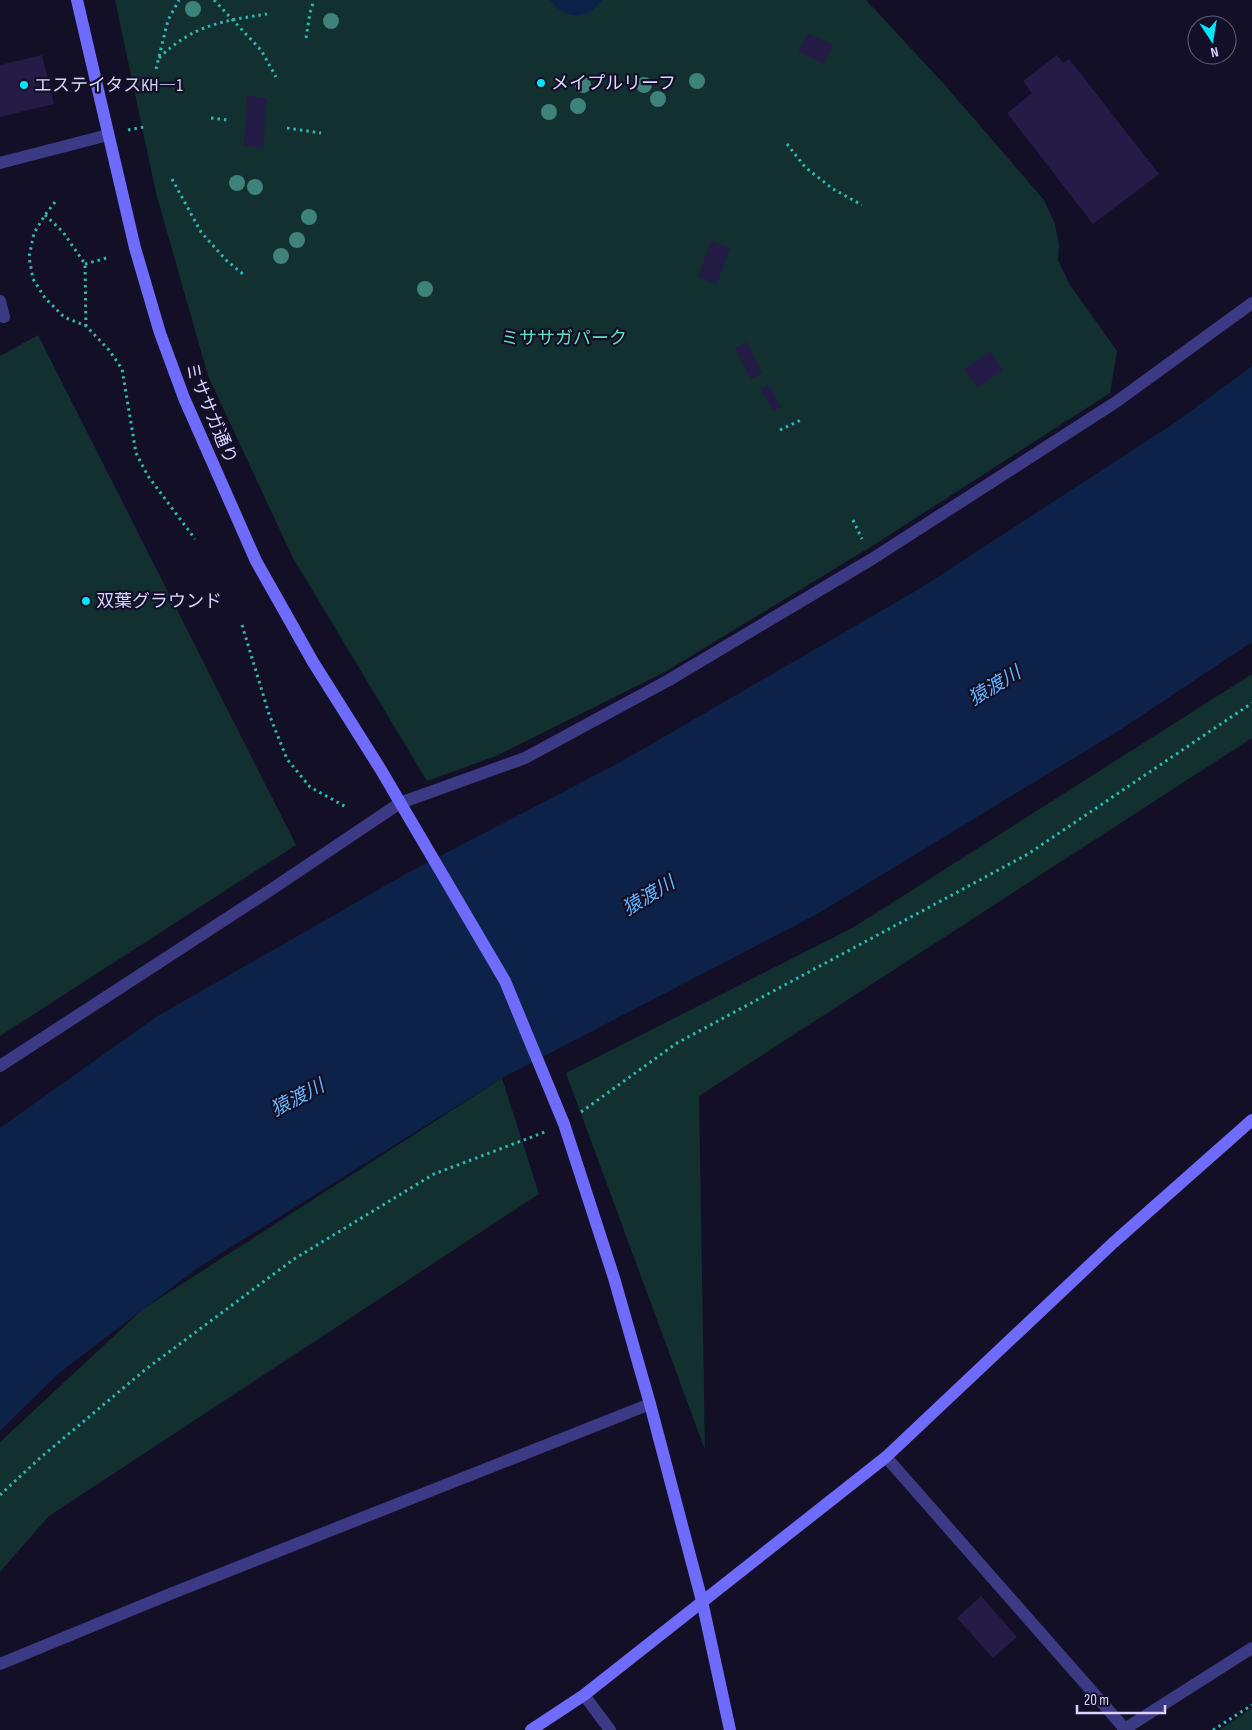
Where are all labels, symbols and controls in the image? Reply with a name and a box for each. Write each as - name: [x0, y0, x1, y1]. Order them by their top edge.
- north arrow: [1187, 15, 1237, 65]
- text: N: [1209, 43, 1220, 61]
- place label: メイプルリーフ: [551, 73, 676, 94]
- place label: エステイタスKH―1: [34, 75, 183, 96]
- marker: メイプルリーフ: [535, 77, 547, 89]
- marker: エステイタスKH―1: [18, 79, 30, 91]
- park label: ミササガパーク: [501, 328, 627, 349]
- street label: ミササガ通り: [180, 359, 241, 467]
- place label: 双葉グラウンド: [96, 591, 222, 612]
- marker: 双葉グラウンド: [80, 595, 92, 607]
- water label: 猿渡川: [964, 661, 1027, 711]
- water label: 猿渡川: [618, 871, 681, 921]
- water label: 猿渡川: [267, 1074, 330, 1122]
- scale bar: [1077, 1682, 1164, 1714]
- text: 20 m: [1084, 1691, 1109, 1710]

